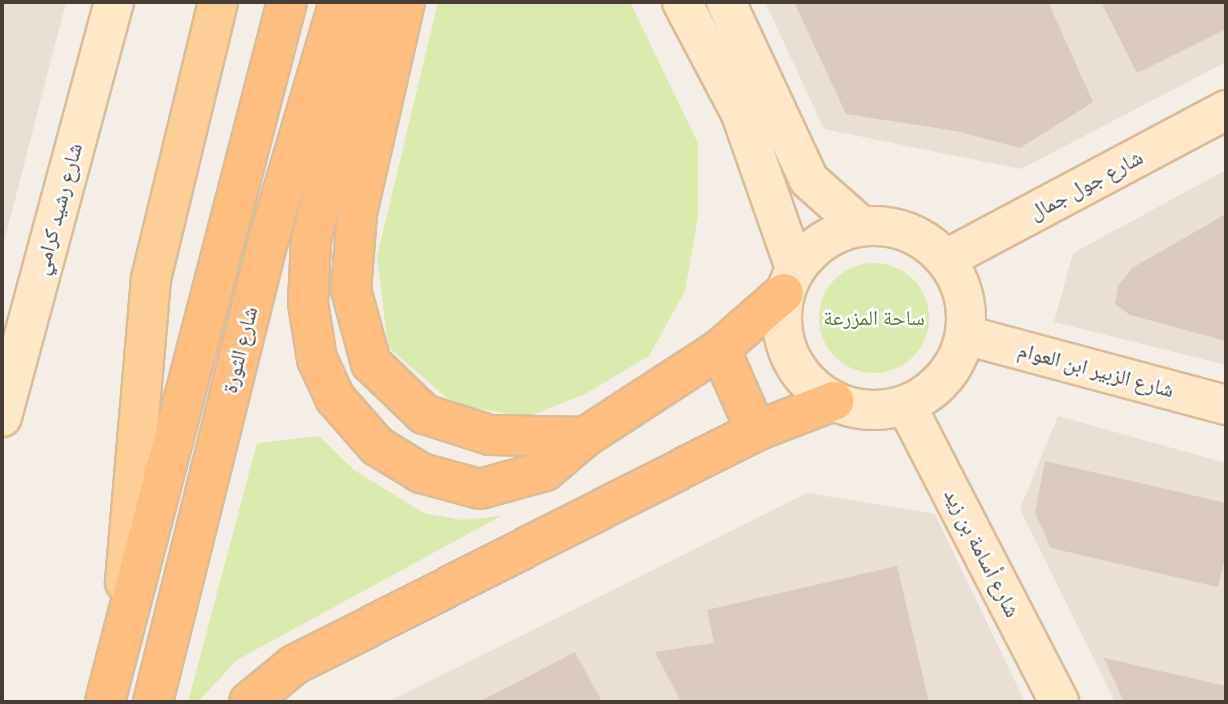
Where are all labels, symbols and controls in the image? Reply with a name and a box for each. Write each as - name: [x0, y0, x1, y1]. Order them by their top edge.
- street label: شارع رشيد كرامي: [28, 140, 88, 278]
- street label: شارع جول جمال: [1025, 145, 1147, 225]
- street label: شارع الثورة: [217, 304, 263, 396]
- park label: ساحة المزرعة: [823, 305, 925, 331]
- street label: شارع الزبير ابن العوام: [1015, 337, 1177, 403]
- street label: شارع أسامة بن زيد: [939, 485, 1025, 621]

